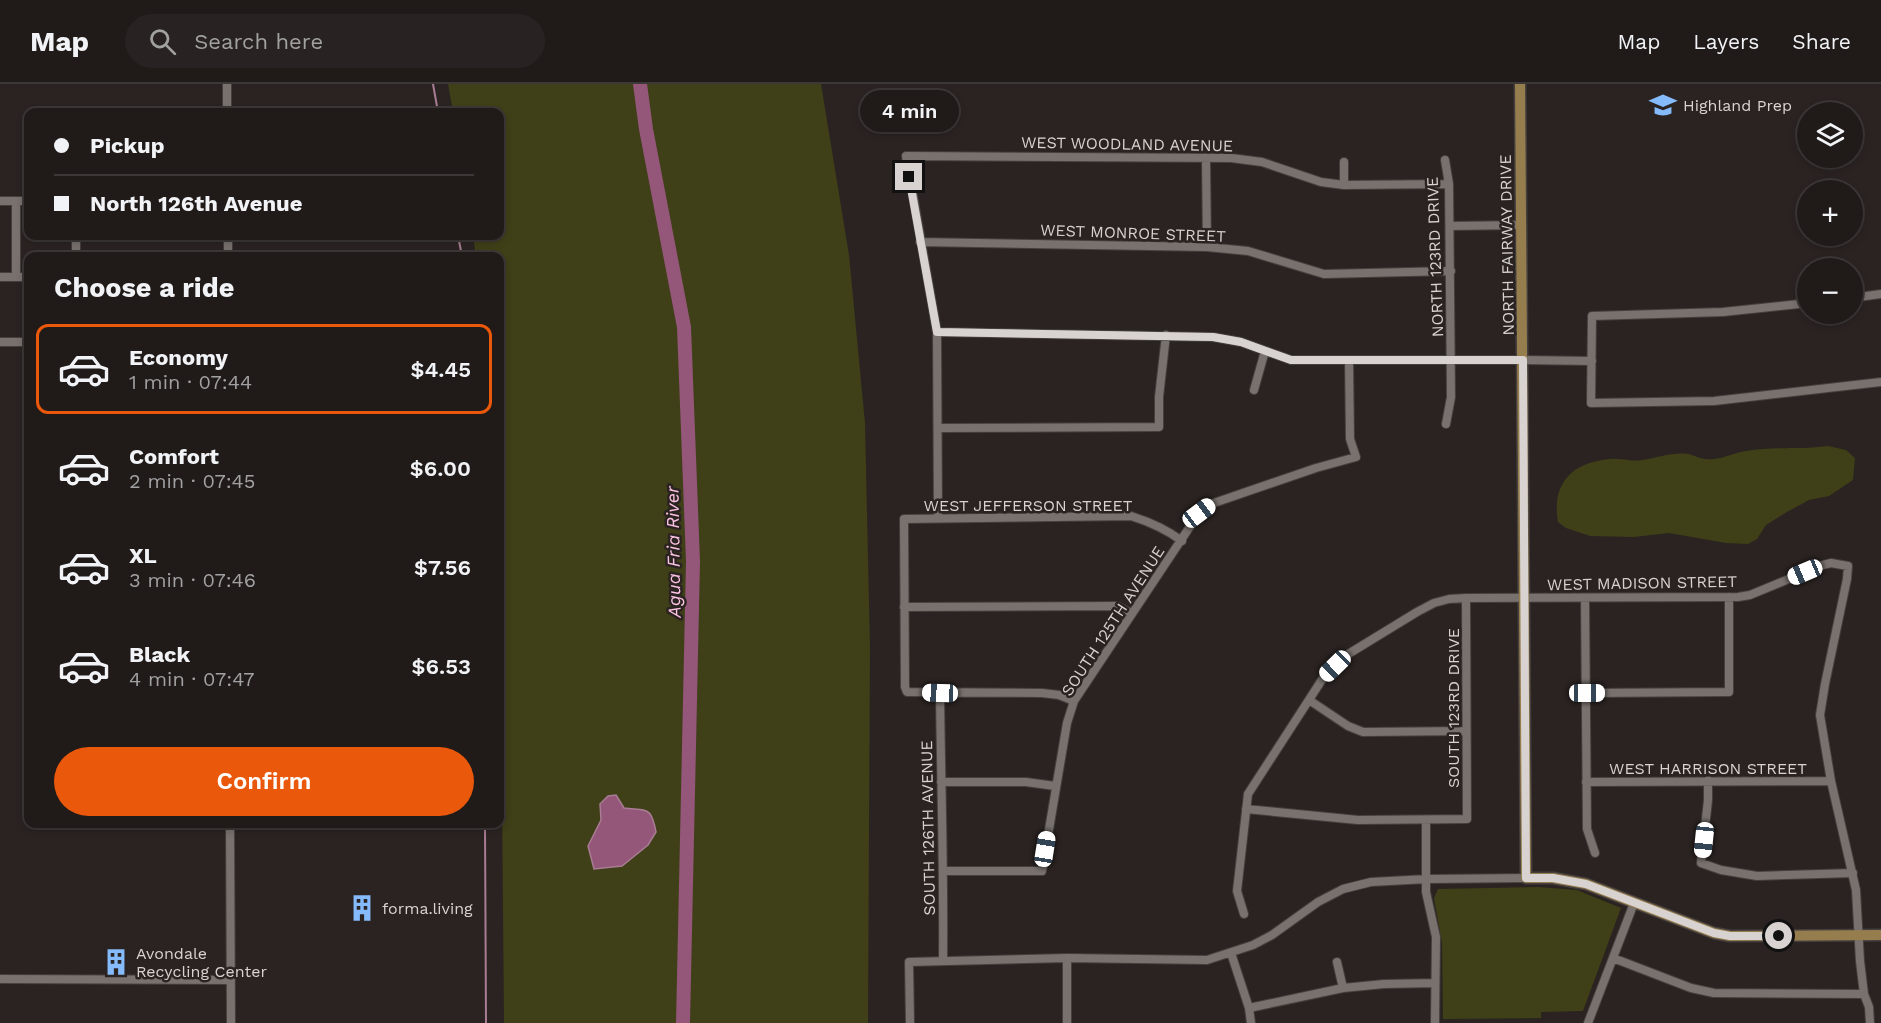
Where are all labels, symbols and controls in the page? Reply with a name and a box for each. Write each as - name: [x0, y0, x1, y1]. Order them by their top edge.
- search box: [125, 14, 545, 68]
- text: Map: [30, 25, 89, 58]
- icon: search: [146, 25, 179, 58]
- text: Search here: [194, 29, 323, 54]
- text: Map: [1617, 29, 1660, 54]
- text: Layers: [1693, 29, 1759, 54]
- text: Share: [1792, 29, 1851, 54]
- callout: 4 min: [860, 90, 958, 132]
- school or university icon: Highland Prep: [1648, 90, 1678, 120]
- place label: Highland Prep: [1683, 96, 1792, 115]
- text: 4 min: [882, 99, 937, 123]
- map controls: [1797, 102, 1863, 324]
- button: layers: [1797, 102, 1863, 168]
- text: Pickup: [90, 133, 165, 158]
- street label: WEST WOODLAND AVENUE: [1021, 133, 1233, 155]
- street label: NORTH FAIRWAY DRIVE: [1496, 154, 1518, 336]
- route end: [895, 163, 922, 190]
- street label: NORTH 123RD DRIVE: [1423, 176, 1447, 338]
- button: +: [1797, 180, 1863, 246]
- text: North 126th Avenue: [90, 191, 302, 216]
- street label: WEST MONROE STREET: [1040, 220, 1226, 246]
- button: −: [1797, 258, 1863, 324]
- text: Choose a ride: [54, 272, 234, 304]
- icon: car: [57, 342, 111, 396]
- text: Economy: [129, 345, 228, 370]
- text: $4.45: [411, 357, 471, 382]
- text: 1 min · 07:44: [129, 370, 252, 394]
- icon: car: [57, 441, 111, 495]
- text: Comfort: [129, 444, 219, 469]
- text: $6.00: [410, 456, 471, 481]
- text: 2 min · 07:45: [129, 469, 255, 493]
- water label: Agua Fria River: [661, 485, 685, 619]
- car: [1179, 495, 1219, 531]
- street label: WEST JEFFERSON STREET: [924, 496, 1133, 515]
- icon: car: [57, 540, 111, 594]
- text: XL: [129, 543, 157, 568]
- street label: SOUTH 125TH AVENUE: [1057, 543, 1169, 699]
- text: $7.56: [414, 555, 471, 580]
- car: [1785, 557, 1825, 587]
- text: 3 min · 07:46: [129, 568, 256, 592]
- street label: WEST MADISON STREET: [1547, 572, 1738, 594]
- street label: SOUTH 123RD DRIVE: [1444, 628, 1463, 788]
- icon: car: [57, 639, 111, 693]
- text: Black: [129, 642, 190, 667]
- car: [1316, 647, 1354, 685]
- text: $6.53: [412, 654, 471, 679]
- text: 4 min · 07:47: [129, 667, 255, 691]
- car: [922, 683, 958, 703]
- car: [1569, 684, 1605, 702]
- street label: SOUTH 126TH AVENUE: [917, 740, 939, 916]
- button: Confirm: [54, 747, 474, 816]
- street label: WEST HARRISON STREET: [1609, 759, 1807, 778]
- car: [1693, 821, 1715, 859]
- car: [1033, 830, 1057, 868]
- building icon: forma.living: [347, 893, 377, 923]
- place label: forma.living: [382, 899, 473, 918]
- route start: [1765, 922, 1792, 949]
- place label: Avondale Recycling Center: [136, 944, 267, 981]
- building icon: Avondale Recycling Center: [101, 947, 131, 977]

